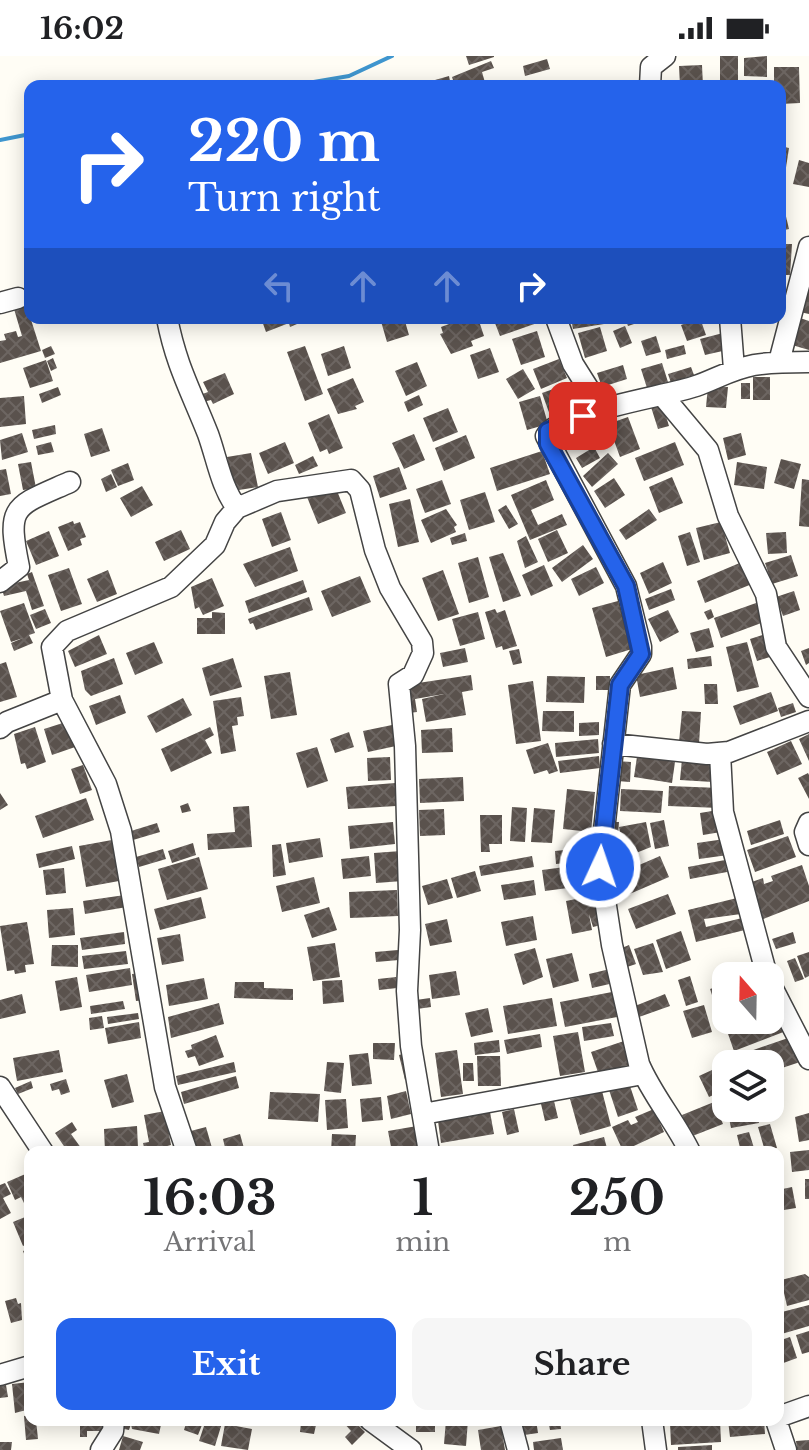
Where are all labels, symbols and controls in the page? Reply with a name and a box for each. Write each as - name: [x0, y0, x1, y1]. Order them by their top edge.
- text: 16:02: [40, 10, 124, 47]
- text: 220 m: [188, 107, 380, 176]
- icon: right: [56, 112, 160, 216]
- text: Turn right: [188, 176, 381, 221]
- icon: left: [257, 264, 301, 308]
- icon: ahead: [341, 264, 385, 308]
- icon: ahead: [425, 264, 469, 308]
- icon: right: [509, 264, 553, 308]
- pin: [549, 382, 617, 450]
- icon: arrive: [561, 394, 605, 438]
- position arrow: [558, 825, 642, 909]
- north arrow: [712, 962, 784, 1034]
- map controls: [712, 962, 784, 1122]
- button: layers: [712, 1050, 784, 1122]
- text: 16:03: [143, 1168, 277, 1228]
- text: 1: [412, 1168, 433, 1228]
- text: 250: [569, 1168, 665, 1228]
- text: Arrival: [164, 1226, 256, 1258]
- text: min: [395, 1226, 450, 1258]
- text: m: [603, 1226, 631, 1258]
- button: Exit: [56, 1318, 396, 1410]
- button: Share: [412, 1318, 752, 1410]

